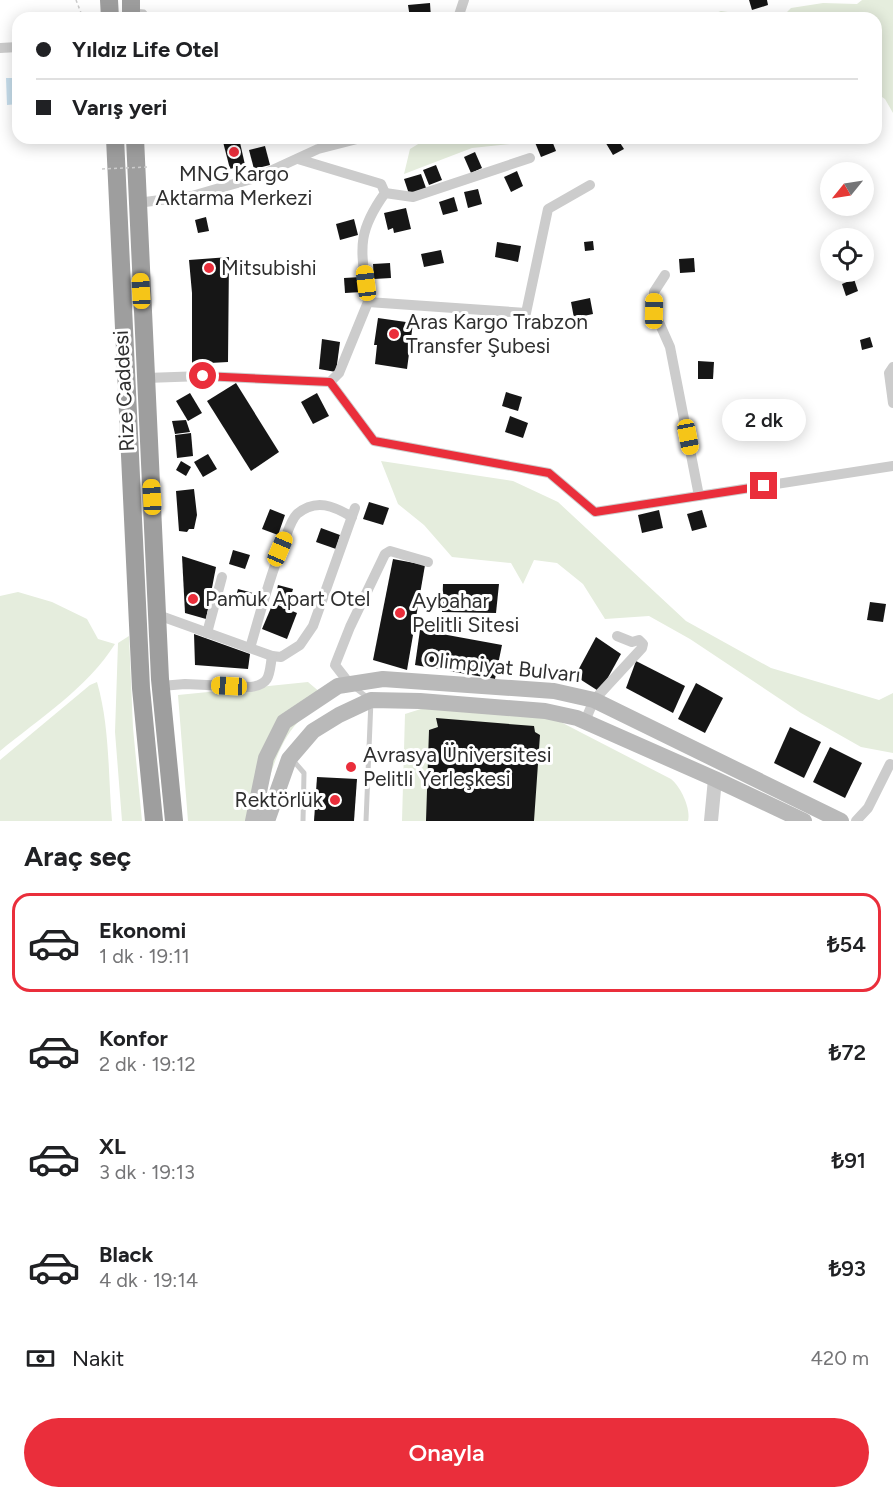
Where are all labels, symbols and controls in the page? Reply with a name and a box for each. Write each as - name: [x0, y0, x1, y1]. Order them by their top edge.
- text: Yıldız Life Otel: [72, 36, 219, 63]
- text: Varış yeri: [72, 94, 167, 121]
- marker: MNG Kargo Aktarma Merkezi: [227, 145, 241, 159]
- place label: MNG Kargo Aktarma Merkezi: [156, 161, 312, 210]
- north arrow: [820, 162, 874, 216]
- map controls: [820, 162, 874, 282]
- button: locate: [820, 228, 874, 282]
- place label: Mitsubishi: [221, 255, 317, 280]
- marker: Mitsubishi: [202, 261, 216, 275]
- car: [355, 264, 377, 302]
- car: [131, 273, 151, 309]
- car: [645, 293, 663, 329]
- place label: Aras Kargo Trabzon Transfer Şubesi: [406, 309, 588, 358]
- marker: Aras Kargo Trabzon Transfer Şubesi: [387, 327, 401, 341]
- street label: Rize Caddesi: [108, 330, 139, 452]
- route start: [189, 362, 216, 389]
- callout: 2 dk: [722, 399, 806, 441]
- text: 2 dk: [745, 408, 783, 432]
- car: [676, 418, 700, 456]
- route end: [750, 472, 777, 499]
- car: [142, 479, 162, 515]
- car: [265, 529, 295, 569]
- place label: Pamuk Apart Otel: [205, 586, 370, 611]
- place label: Aybahar Pelitli Sitesi: [412, 588, 519, 637]
- marker: Pamuk Apart Otel: [186, 592, 200, 606]
- marker: Aybahar Pelitli Sitesi: [393, 606, 407, 620]
- street label: Olimpiyat Bulvarı: [422, 646, 582, 687]
- car: [211, 676, 247, 696]
- place label: Avrasya Üniversitesi Pelitli Yerleşkesi: [363, 742, 552, 791]
- marker: Avrasya Üniversitesi Pelitli Yerleşkesi: [344, 760, 358, 774]
- place label: Rektörlük: [235, 787, 324, 812]
- marker: Rektörlük: [328, 793, 342, 807]
- text: Araç seç: [24, 840, 131, 873]
- icon: car: [27, 916, 81, 970]
- text: Ekonomi: [99, 917, 186, 944]
- text: ₺54: [827, 931, 866, 958]
- text: 1 dk · 19:11: [99, 944, 190, 968]
- icon: car: [27, 1024, 81, 1078]
- text: Konfor: [99, 1025, 168, 1052]
- text: ₺72: [829, 1039, 866, 1066]
- text: 2 dk · 19:12: [99, 1052, 196, 1076]
- icon: car: [27, 1132, 81, 1186]
- text: XL: [99, 1133, 126, 1160]
- text: ₺91: [832, 1147, 866, 1174]
- text: 3 dk · 19:13: [99, 1160, 195, 1184]
- icon: car: [27, 1240, 81, 1294]
- text: Black: [99, 1241, 153, 1268]
- text: ₺93: [829, 1255, 866, 1282]
- text: 4 dk · 19:14: [99, 1268, 198, 1292]
- icon: cash: [24, 1342, 57, 1375]
- text: Nakit: [72, 1345, 124, 1372]
- text: 420 m: [811, 1346, 869, 1370]
- button: Onayla: [24, 1418, 869, 1487]

